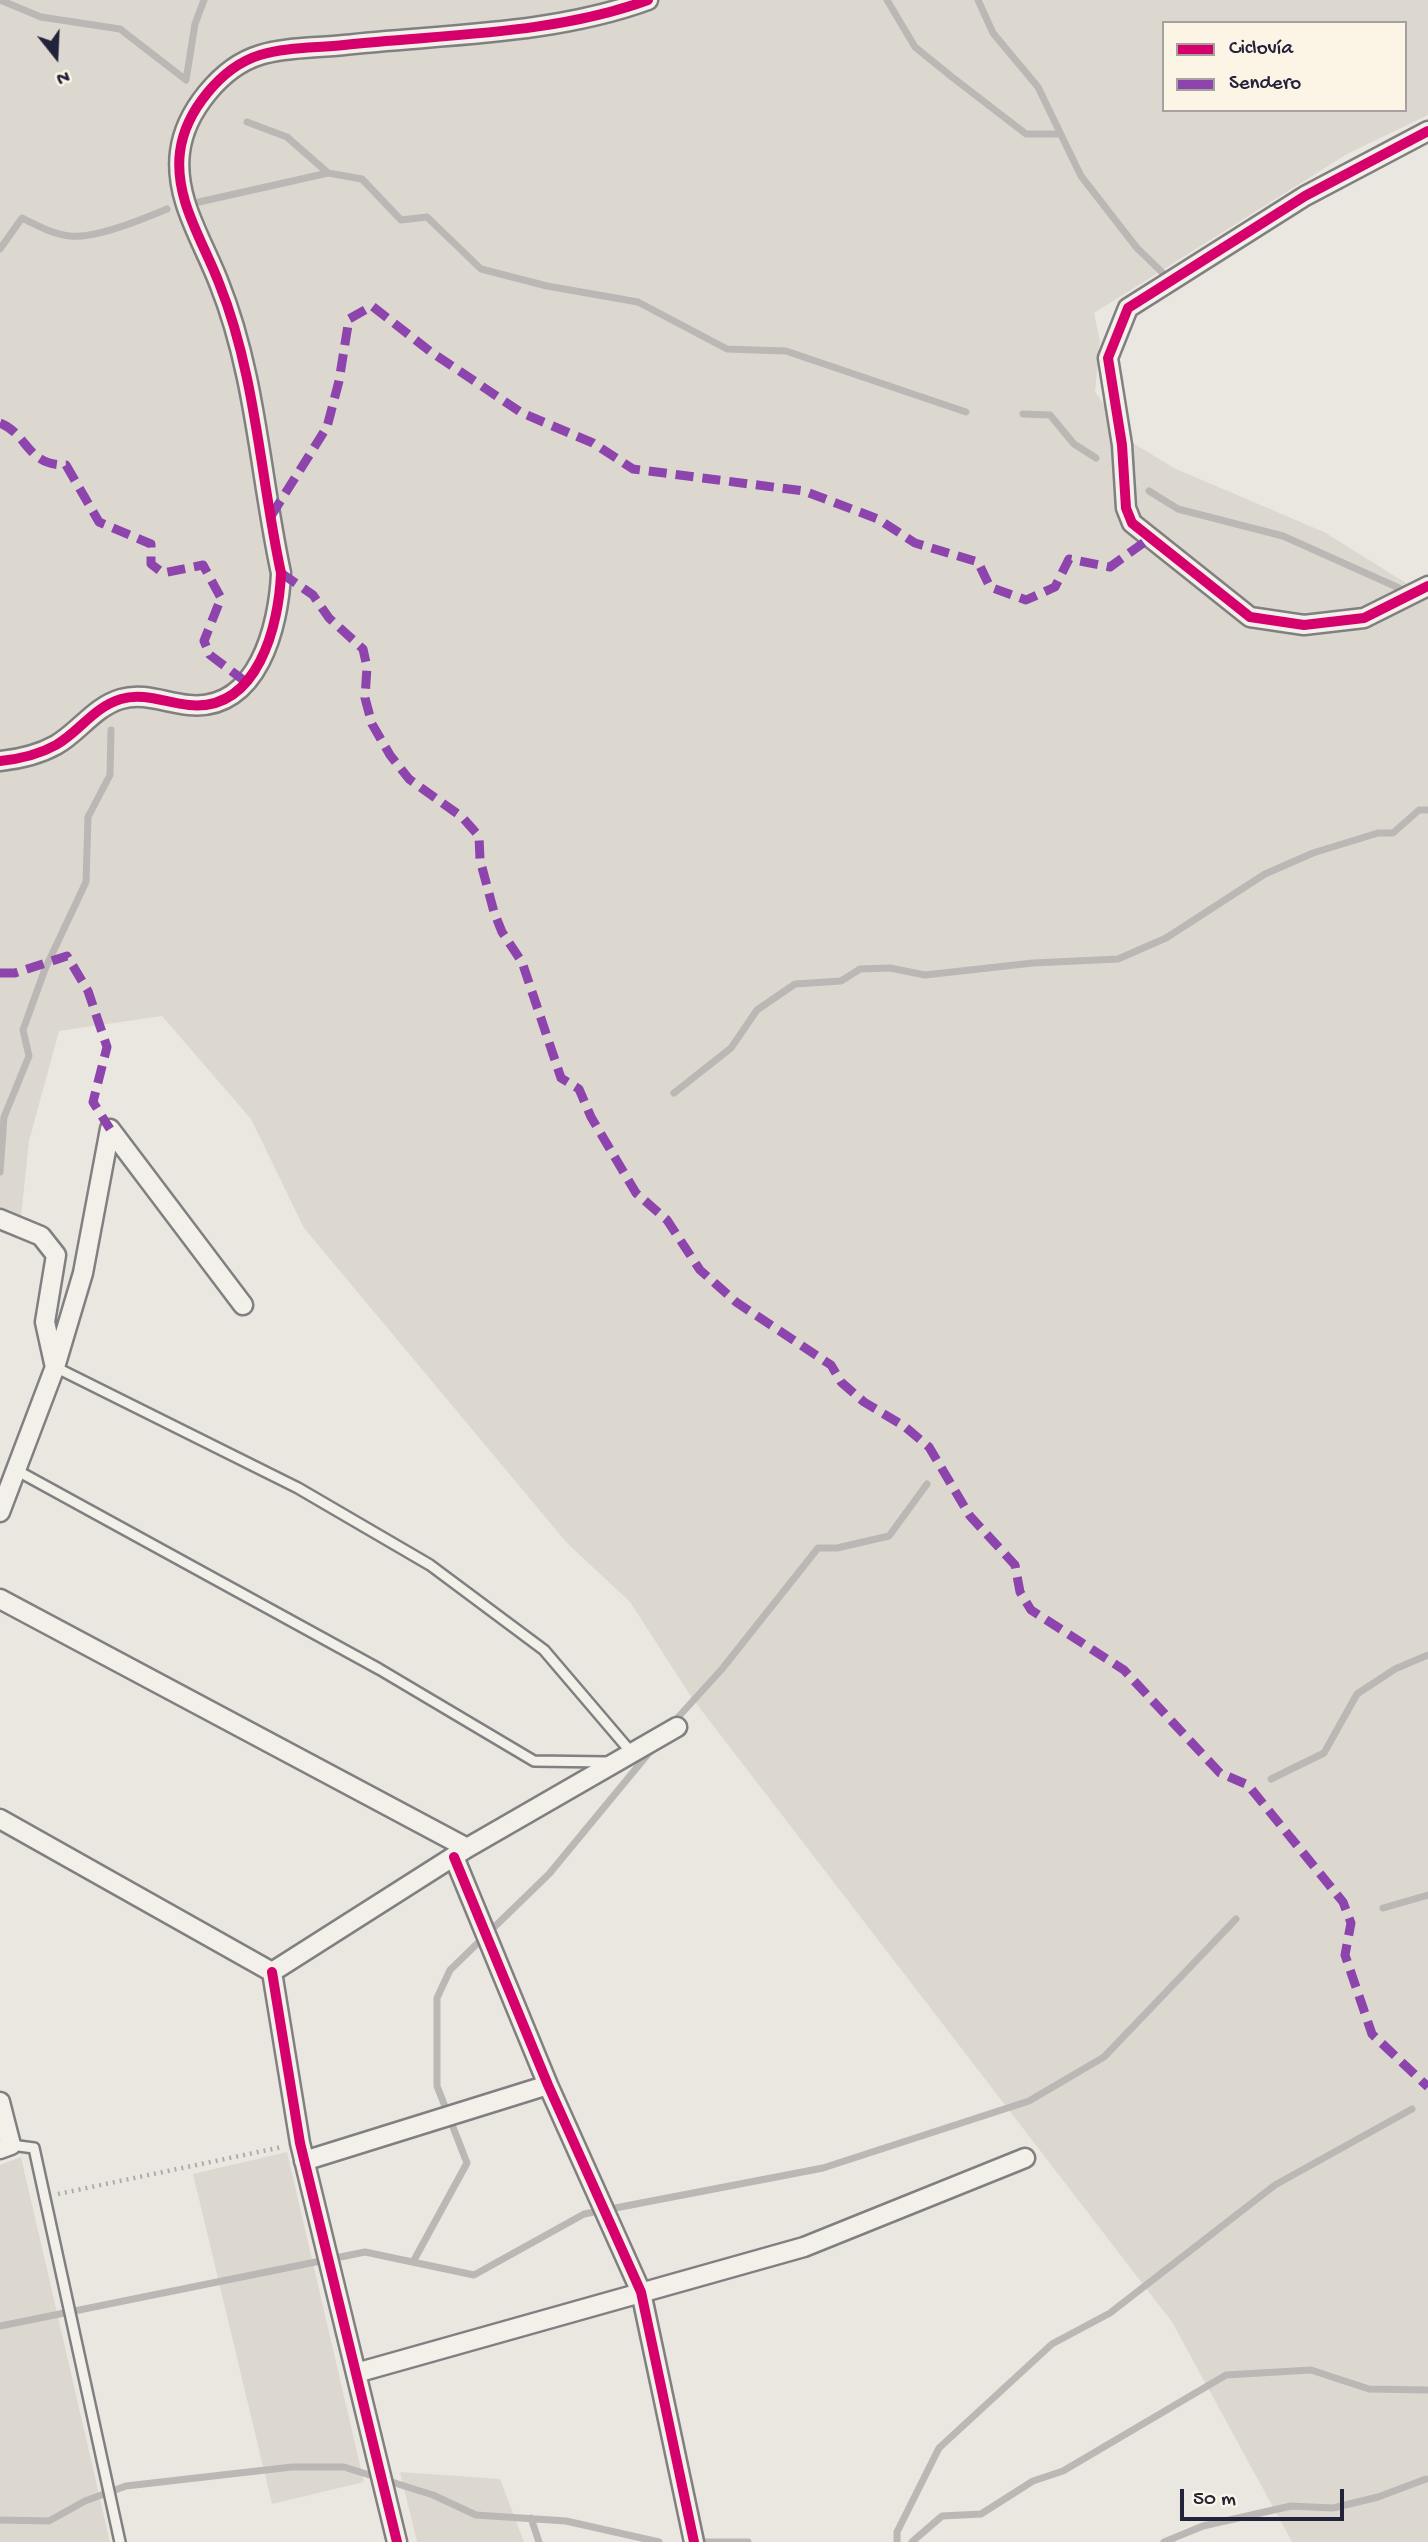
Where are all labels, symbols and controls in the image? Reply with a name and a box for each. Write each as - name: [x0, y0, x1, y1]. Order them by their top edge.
- north arrow: [21, 21, 91, 91]
- legend: [1162, 21, 1407, 112]
- text: Ciclovía: [1229, 37, 1293, 62]
- text: N: [53, 64, 72, 89]
- text: Sendero: [1229, 72, 1301, 97]
- scale bar: [1183, 2476, 1348, 2520]
- text: 50 m: [1193, 2488, 1236, 2513]

